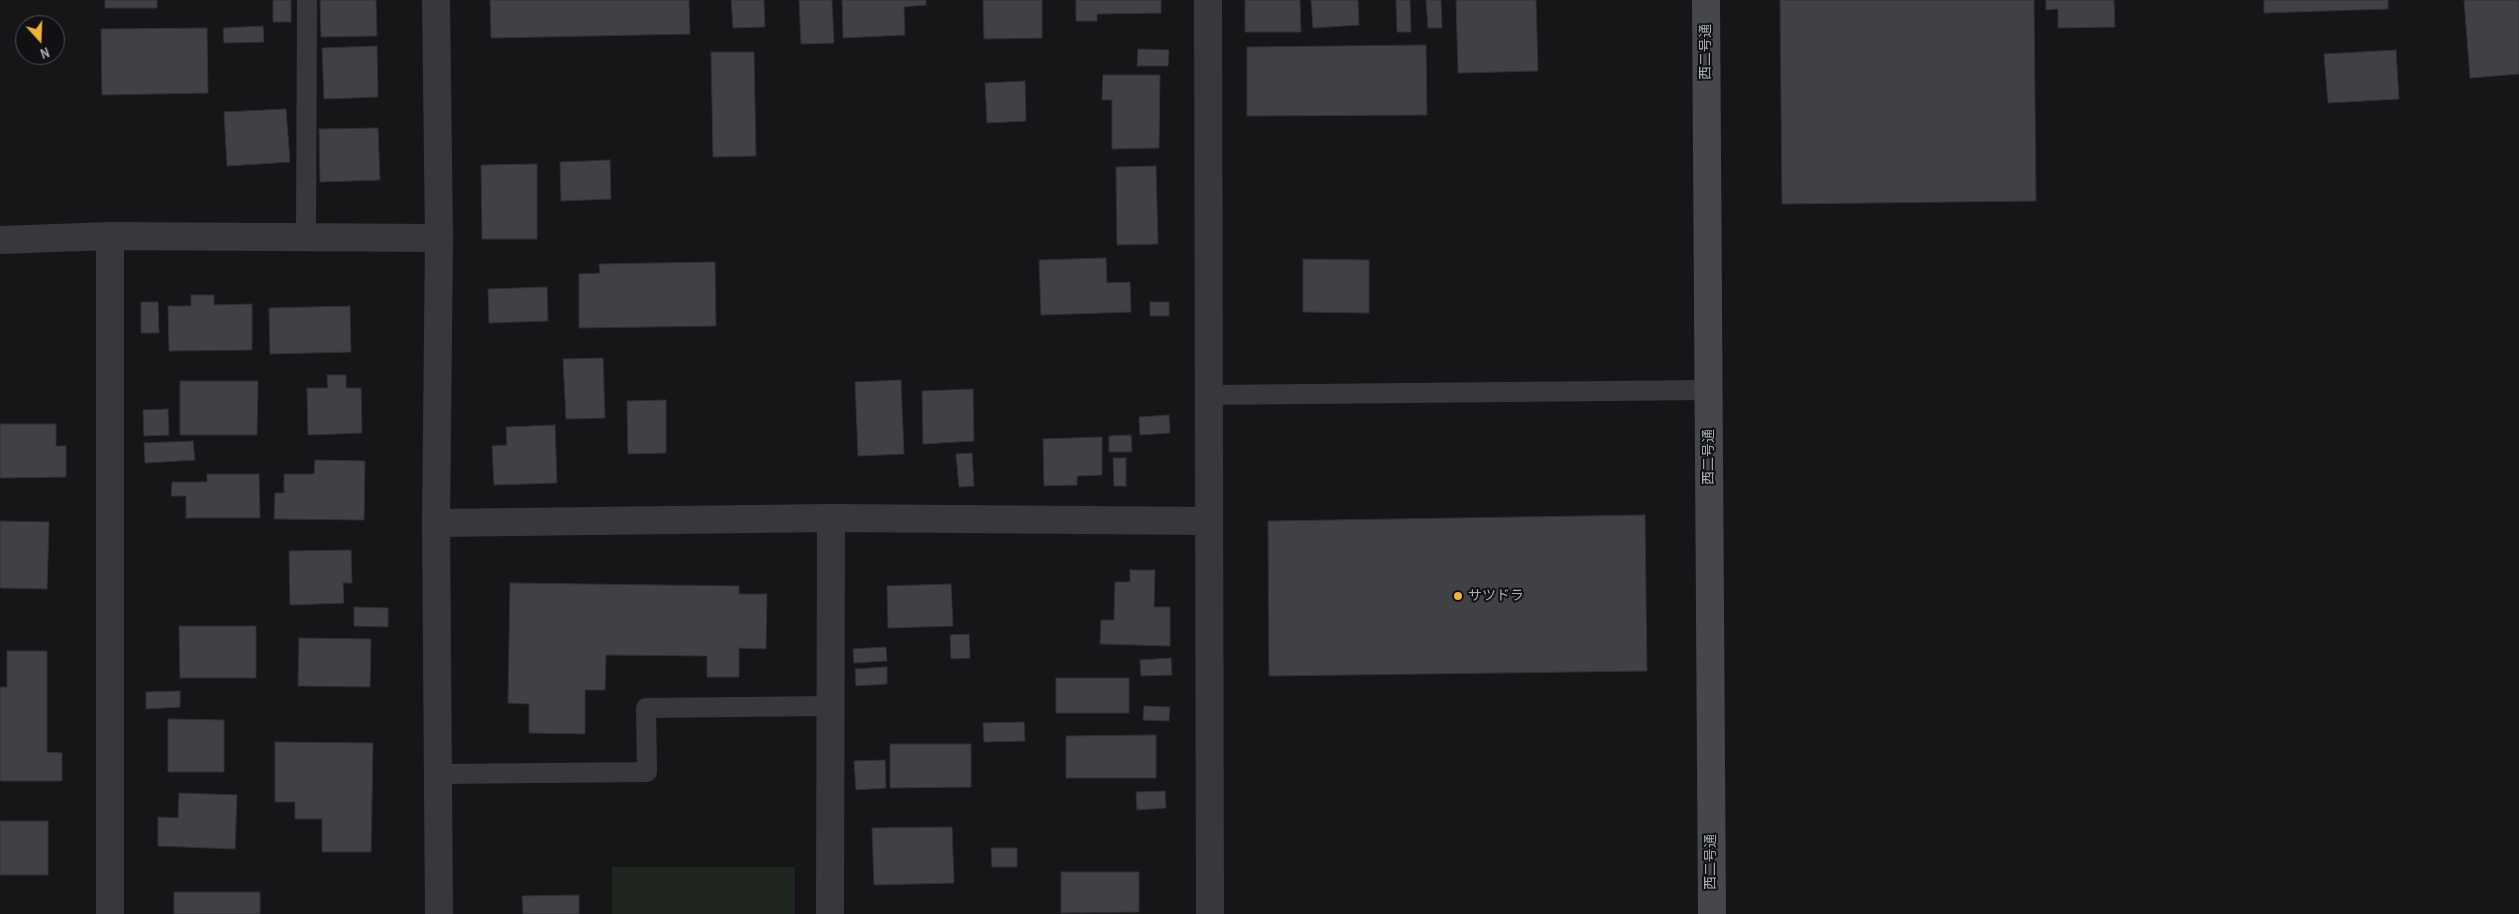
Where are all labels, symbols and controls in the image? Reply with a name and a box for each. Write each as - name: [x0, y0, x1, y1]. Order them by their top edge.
- north arrow: [15, 15, 65, 65]
- street label: 西二号通: [1698, 24, 1714, 80]
- text: N: [38, 43, 52, 63]
- street label: 西二号通: [1701, 429, 1717, 485]
- place label: サツドラ: [1468, 588, 1524, 604]
- marker: サツドラ: [1452, 590, 1464, 602]
- street label: 西二号通: [1703, 834, 1719, 890]

